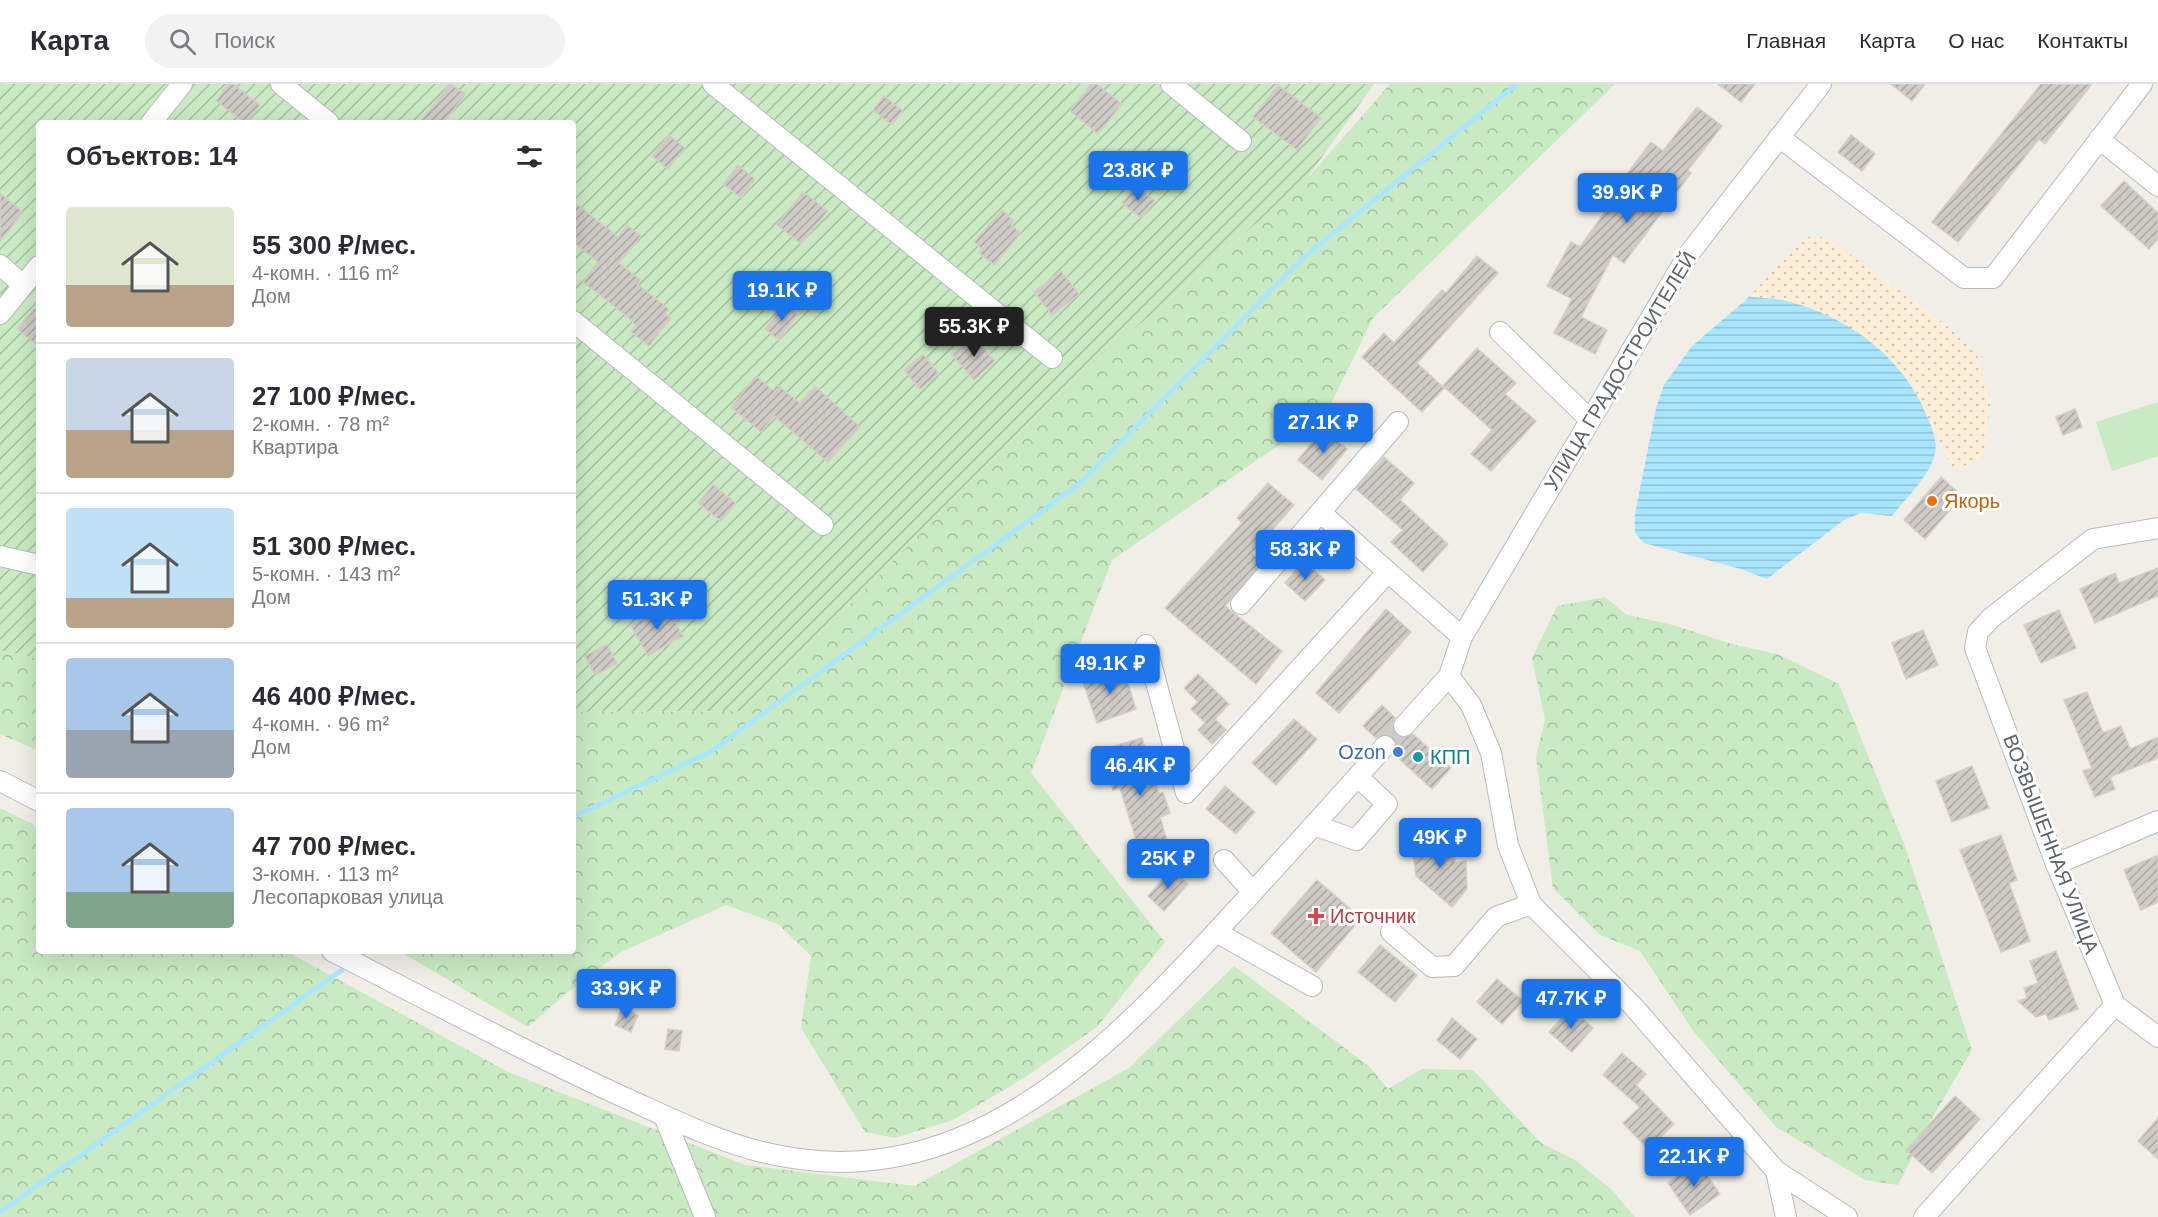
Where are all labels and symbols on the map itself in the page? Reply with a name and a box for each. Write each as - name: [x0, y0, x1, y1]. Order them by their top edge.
- pin: 23.8K ₽: [1083, 151, 1193, 202]
- pin: 39.9K ₽: [1572, 173, 1682, 224]
- street label: УЛИЦА ГРАДОСТРОИТЕЛЕЙ: [1539, 247, 1700, 494]
- pin: 19.1K ₽: [727, 271, 837, 322]
- pin: 55.3K ₽: [919, 307, 1029, 358]
- pin: 27.1K ₽: [1268, 403, 1378, 454]
- place label: Якорь: [1944, 490, 2000, 512]
- marker: Якорь: [1925, 494, 1939, 508]
- pin: 58.3K ₽: [1250, 530, 1360, 581]
- pin: 51.3K ₽: [602, 580, 712, 631]
- pin: 49.1K ₽: [1055, 644, 1165, 695]
- street label: ВОЗВЫШЕННАЯ УЛИЦА: [1999, 731, 2103, 957]
- place label: Ozon: [1338, 741, 1386, 763]
- marker: Ozon: [1391, 745, 1405, 759]
- pin: 46.4K ₽: [1085, 746, 1195, 797]
- place label: КПП: [1430, 746, 1470, 768]
- marker: КПП: [1411, 750, 1425, 764]
- pin: 49K ₽: [1398, 818, 1482, 869]
- pin: 25K ₽: [1126, 839, 1210, 890]
- place label: Источник: [1330, 905, 1416, 927]
- marker: Источник: [1307, 907, 1325, 925]
- pin: 33.9K ₽: [571, 969, 681, 1020]
- pin: 47.7K ₽: [1516, 979, 1626, 1030]
- pin: 22.1K ₽: [1639, 1137, 1749, 1188]

